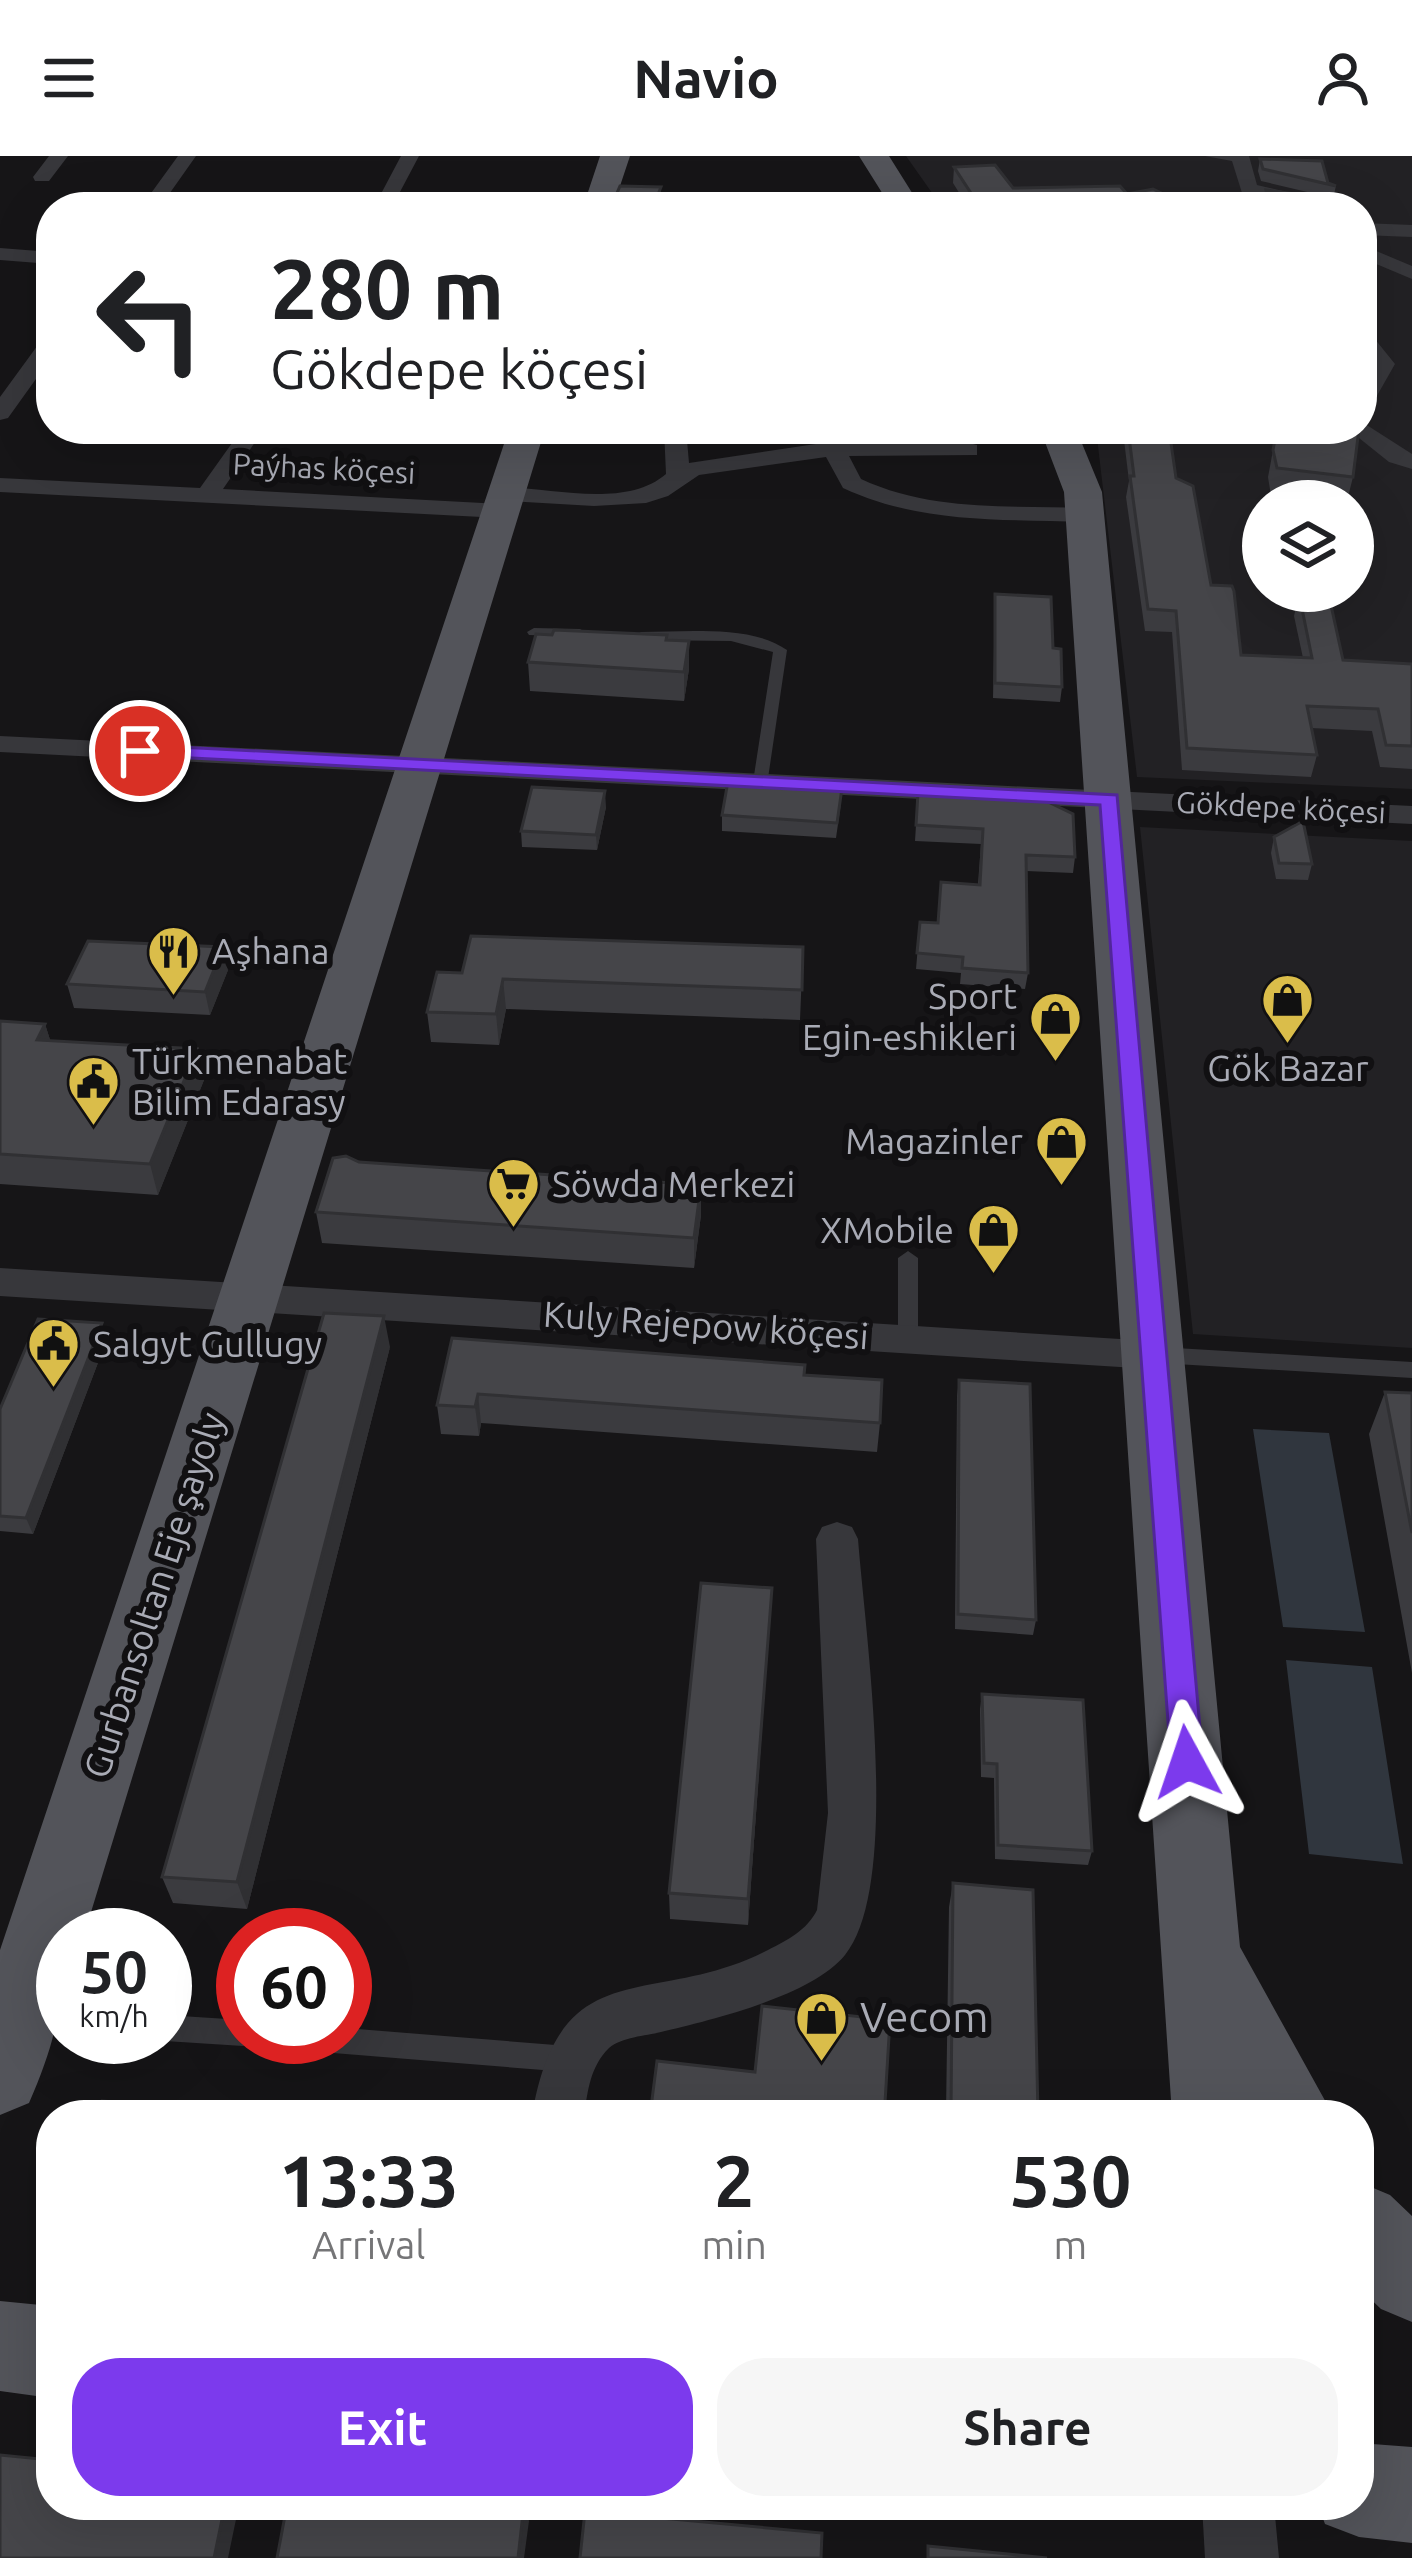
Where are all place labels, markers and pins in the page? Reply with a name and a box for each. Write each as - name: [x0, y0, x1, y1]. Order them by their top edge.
- pin: [89, 700, 191, 802]
- restaurant icon: Aşhana: [145, 923, 201, 997]
- place label: Aşhana: [212, 930, 330, 971]
- shop icon: Gök Bazar: [1260, 972, 1316, 1046]
- place label: Sport Egin-eshikleri: [802, 975, 1017, 1057]
- shop icon: Sport Egin-eshikleri: [1028, 989, 1084, 1063]
- place label: Türkmenabat Bilim Edarasy: [132, 1040, 347, 1122]
- place label: Gök Bazar: [1207, 1047, 1369, 1088]
- public building icon: Türkmenabat Bilim Edarasy: [65, 1054, 121, 1128]
- shop icon: Magazinler: [1034, 1113, 1090, 1187]
- place label: Magazinler: [845, 1120, 1023, 1161]
- supermarket icon: Söwda Merkezi: [485, 1156, 541, 1230]
- place label: Söwda Merkezi: [552, 1163, 795, 1204]
- shop icon: XMobile: [965, 1202, 1021, 1276]
- place label: XMobile: [820, 1209, 954, 1250]
- public building icon: Salgyt Gullugy: [26, 1316, 82, 1390]
- place label: Salgyt Gullugy: [93, 1323, 322, 1364]
- shop icon: Vecom: [793, 1989, 849, 2063]
- place label: Vecom: [860, 1993, 989, 2040]

